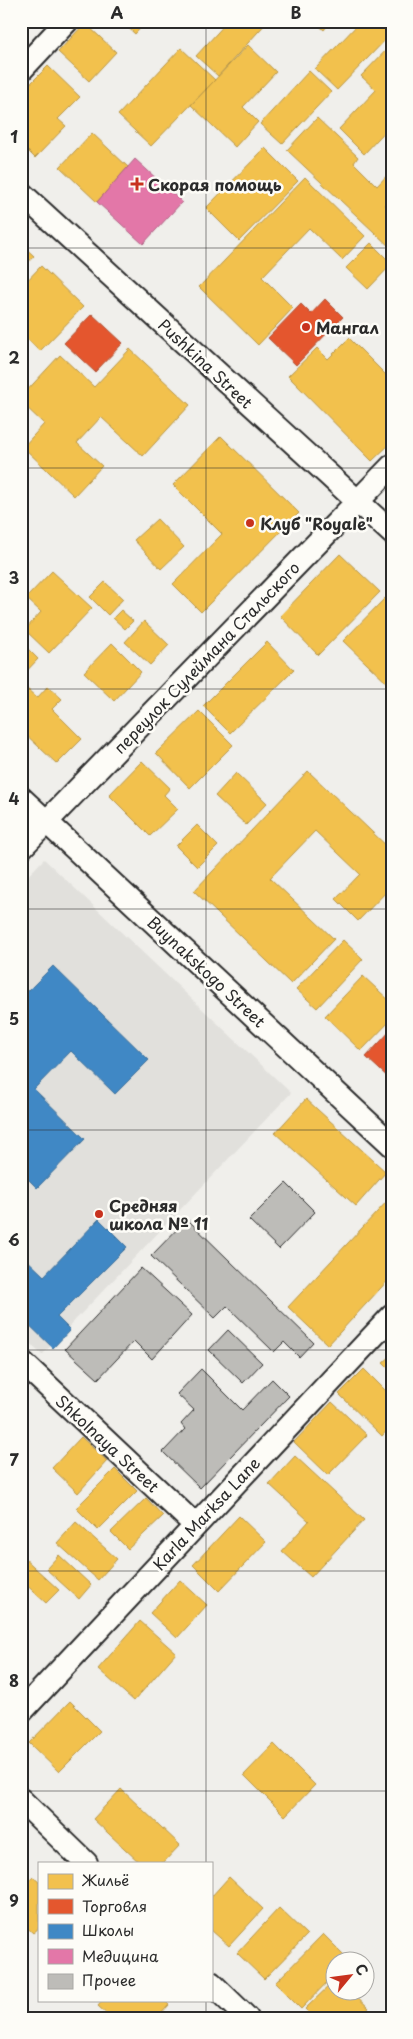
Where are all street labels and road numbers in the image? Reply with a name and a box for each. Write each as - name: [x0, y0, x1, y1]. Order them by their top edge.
- street label: Pushkina Street: [153, 313, 259, 414]
- street label: переулок Сулеймана Стальского: [107, 556, 305, 758]
- street label: Buynakskogo Street: [143, 910, 272, 1033]
- street label: Shkolnaya Street: [51, 1389, 166, 1498]
- street label: Karla Marksa Lane: [147, 1451, 265, 1575]

